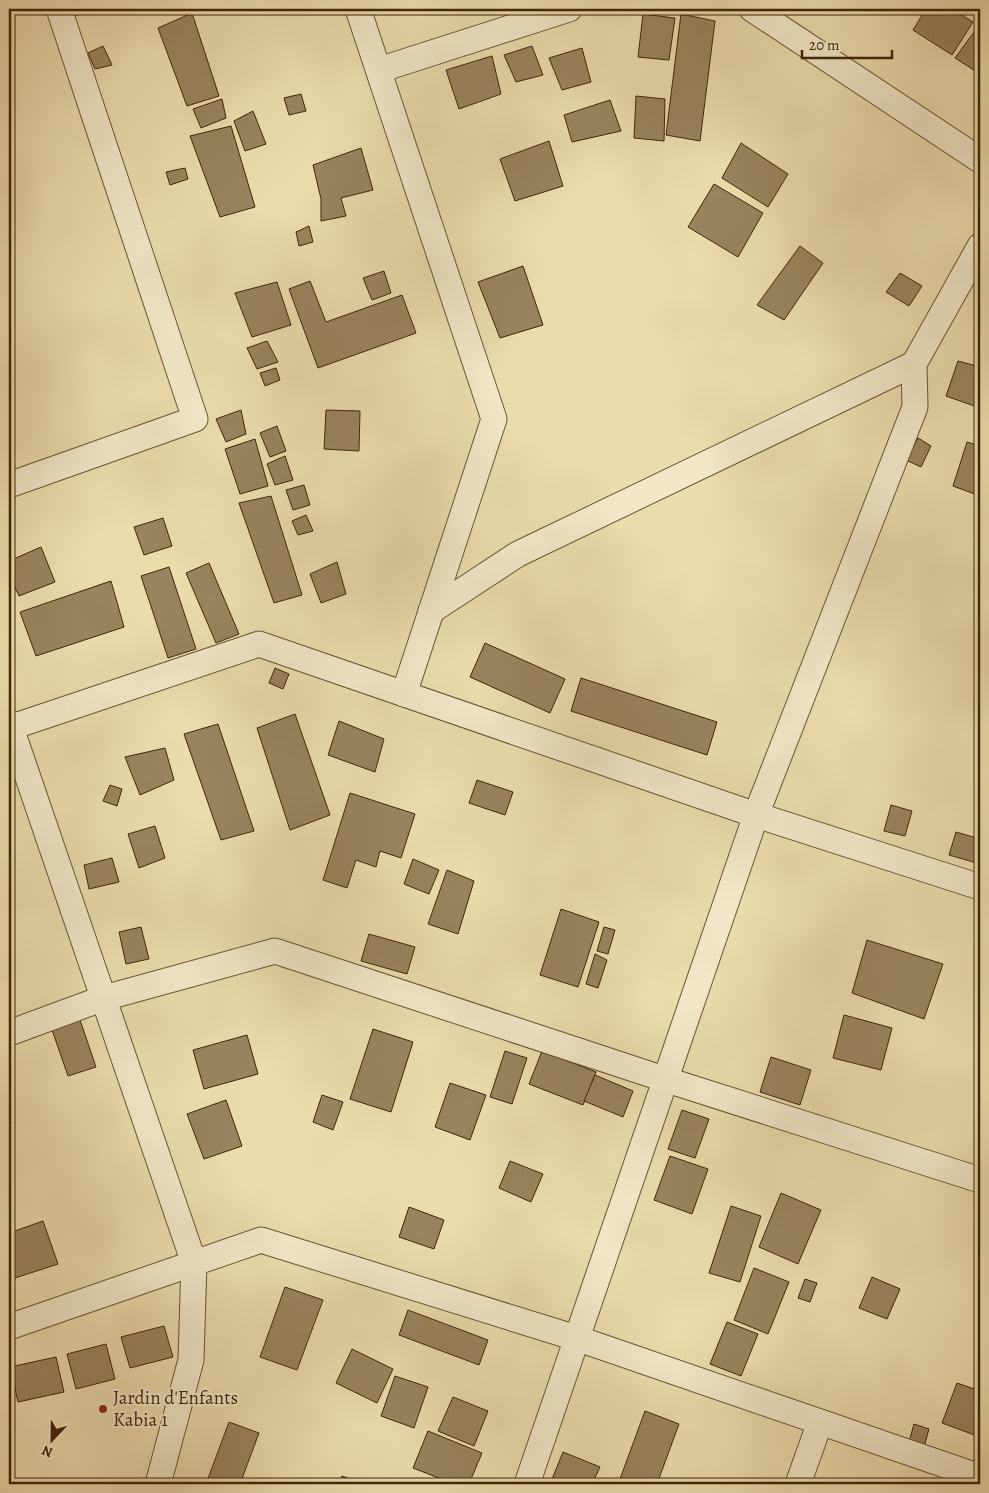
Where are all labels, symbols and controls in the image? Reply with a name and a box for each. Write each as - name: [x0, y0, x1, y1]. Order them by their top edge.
- scale bar: [802, 28, 892, 60]
- text: 20 m: [809, 35, 840, 55]
- place label: Jardin d'Enfants Kabia 1: [113, 1385, 238, 1433]
- marker: Jardin d'Enfants Kabia 1: [97, 1403, 109, 1415]
- north arrow: [28, 1416, 78, 1466]
- text: N: [39, 1441, 56, 1462]

